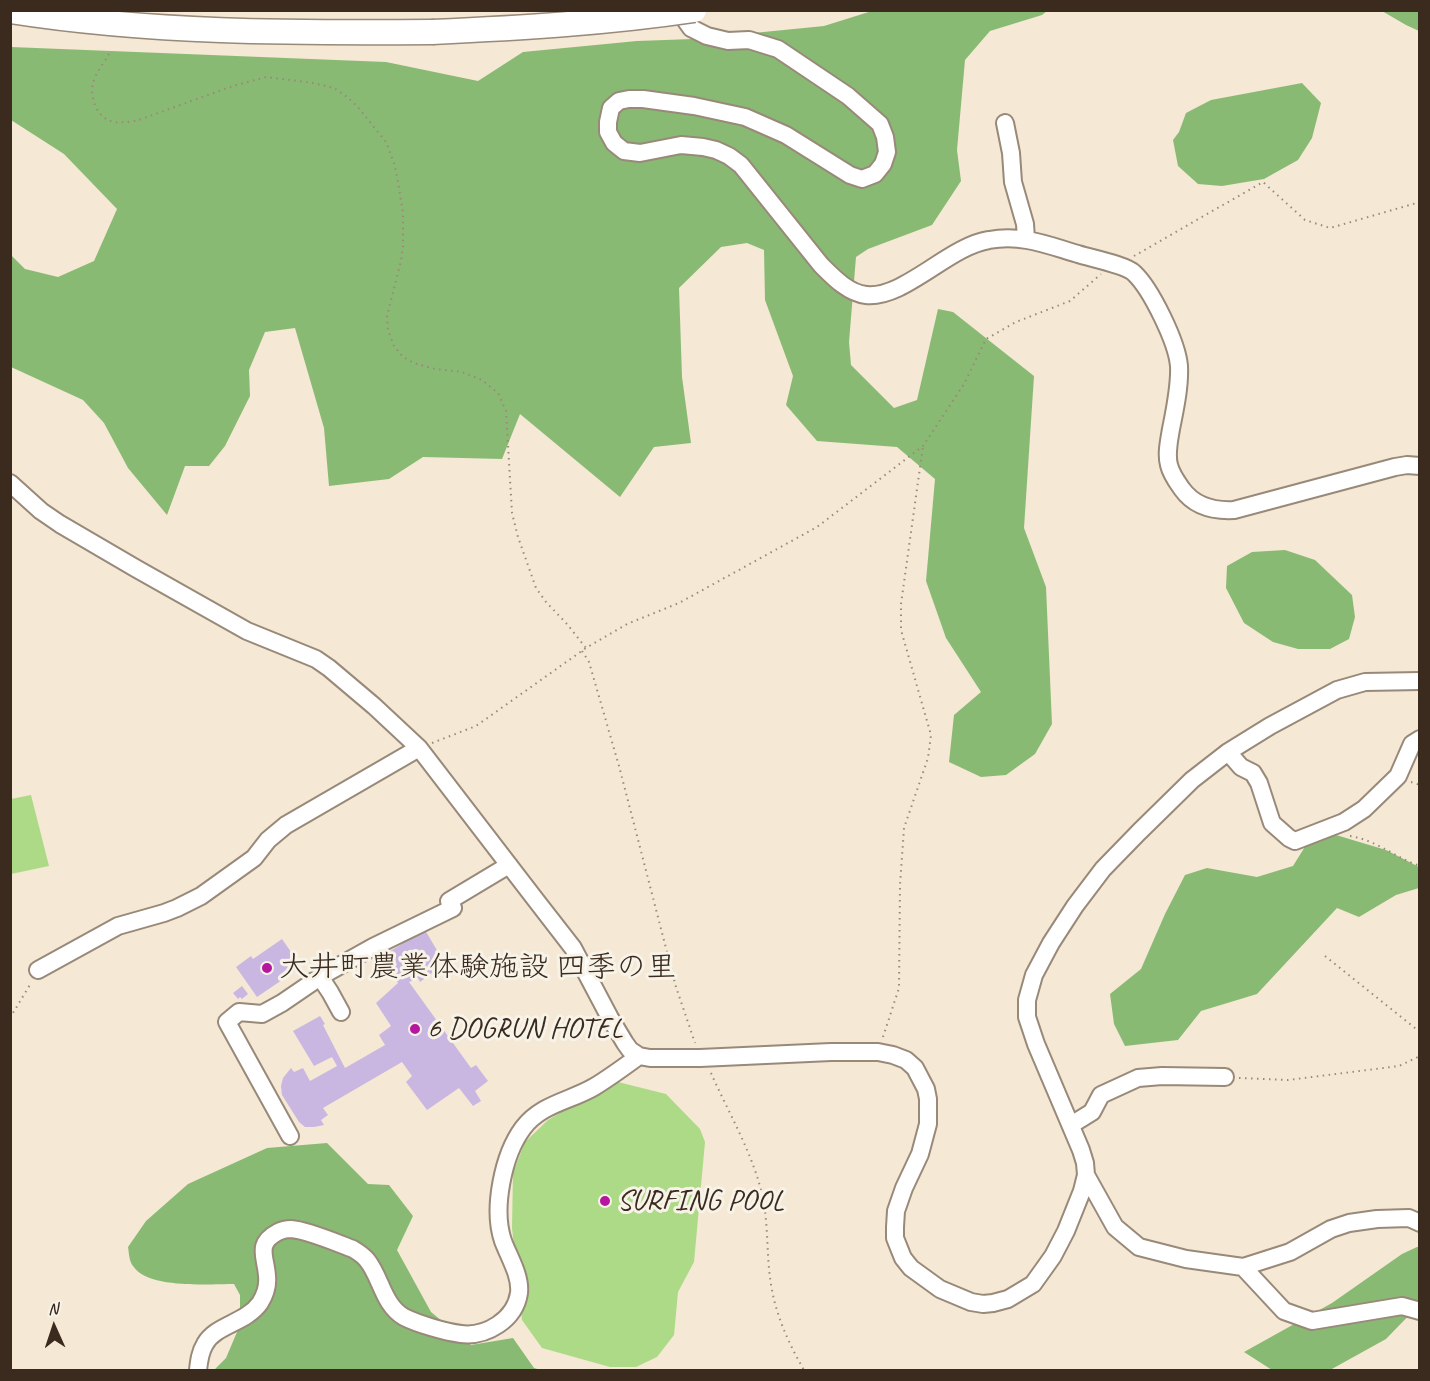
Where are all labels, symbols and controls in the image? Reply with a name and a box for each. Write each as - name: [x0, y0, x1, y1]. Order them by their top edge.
- place label: 大井町農業体験施設 四季の里: [279, 950, 676, 986]
- marker: 大井町農業体験施設 四季の里: [260, 961, 274, 975]
- place label: 6 DOGRUN HOTEL: [427, 1011, 622, 1047]
- marker: 6 DOGRUN HOTEL: [408, 1022, 422, 1036]
- place label: SURFING POOL: [617, 1183, 784, 1219]
- marker: SURFING POOL: [598, 1194, 612, 1208]
- north arrow: [24, 1297, 84, 1357]
- text: N: [48, 1299, 59, 1319]

